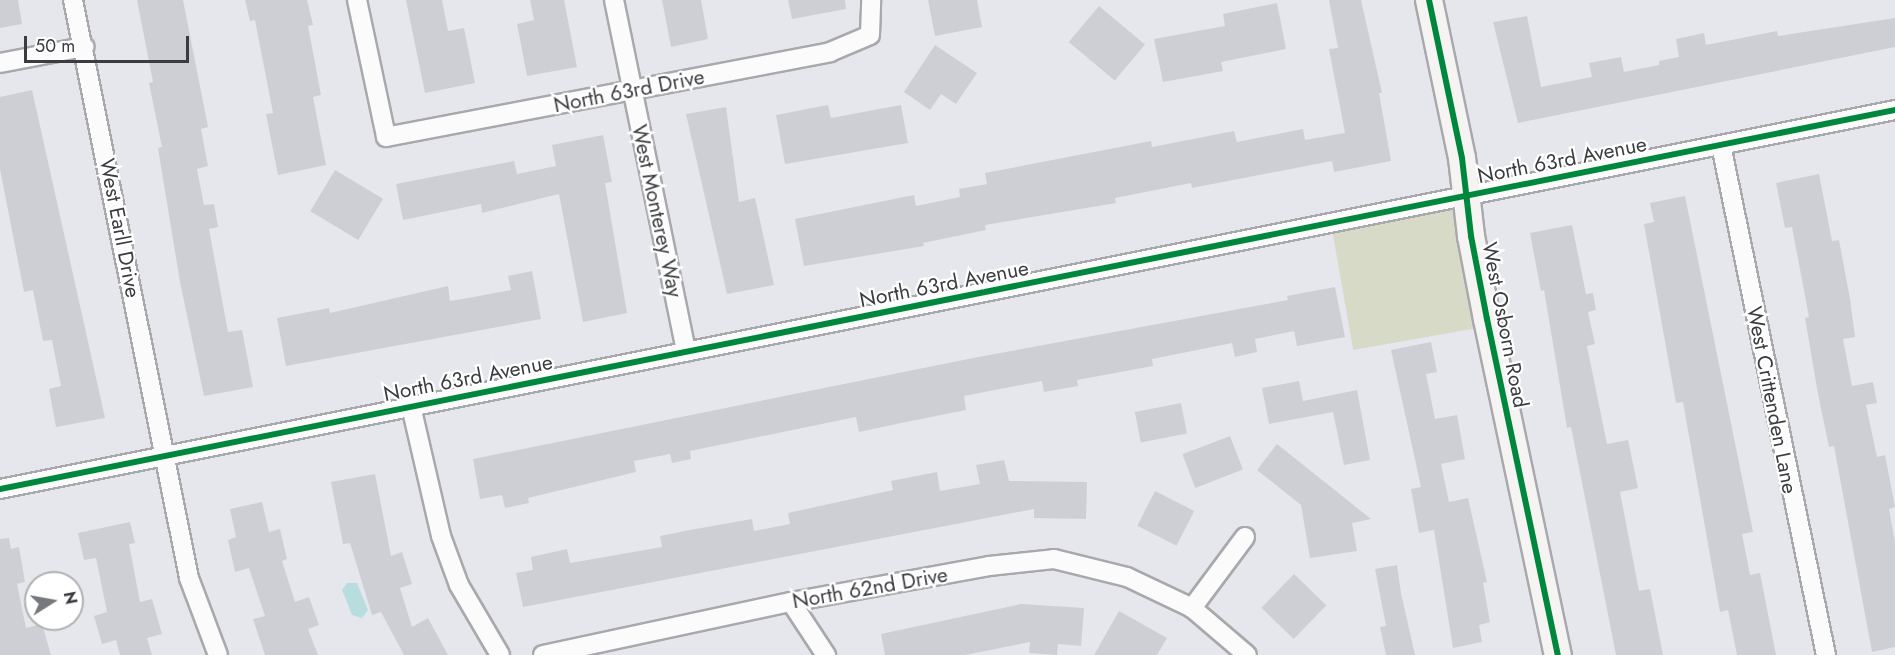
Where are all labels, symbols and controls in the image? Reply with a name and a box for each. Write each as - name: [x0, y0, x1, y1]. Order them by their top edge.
- scale bar: [27, 24, 192, 62]
- text: 50 m: [35, 33, 75, 59]
- street label: North 63rd Drive: [551, 64, 707, 118]
- street label: West Monterey Way: [626, 122, 688, 300]
- street label: North 63rd Avenue: [1475, 131, 1649, 189]
- street label: West Earll Drive: [94, 156, 146, 300]
- street label: West Osborn Road: [1477, 240, 1533, 410]
- street label: North 63rd Avenue: [857, 255, 1031, 313]
- street label: West Crittenden Lane: [1741, 304, 1803, 496]
- street label: North 63rd Avenue: [381, 349, 555, 407]
- street label: North 62nd Drive: [790, 562, 950, 614]
- north arrow: [24, 571, 84, 631]
- text: N: [58, 589, 83, 606]

